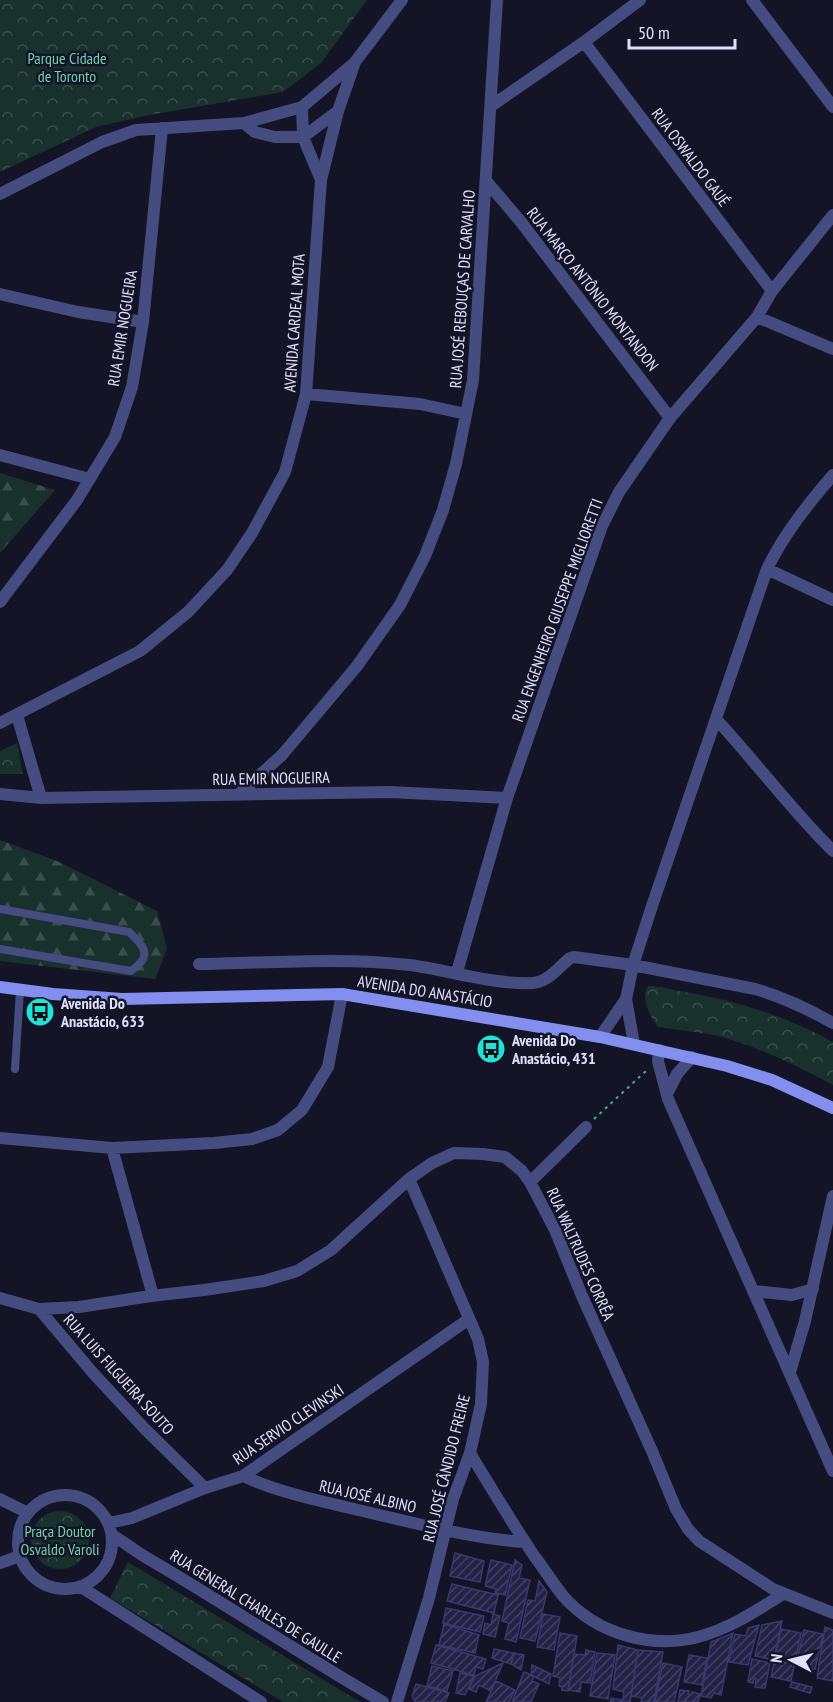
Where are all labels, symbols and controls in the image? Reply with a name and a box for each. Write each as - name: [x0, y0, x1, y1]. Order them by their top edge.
- scale bar: [629, 12, 736, 50]
- text: 50 m: [638, 21, 670, 44]
- park label: Parque Cidade de Toronto: [27, 48, 107, 86]
- street label: RUA OSWALDO GAUÉ: [648, 104, 735, 210]
- street label: RUA JOSÉ REBOUÇAS DE CARVALHO: [445, 189, 479, 389]
- street label: RUA MARÇO ANTÔNIO MONTANDON: [523, 203, 663, 375]
- street label: AVENIDA CARDEAL MOTA: [279, 253, 309, 393]
- street label: RUA EMIR NOGUEIRA: [103, 268, 141, 388]
- street label: RUA ENGENHEIRO GIUSEPPE MIGLIORETTI: [507, 496, 607, 724]
- street label: RUA EMIR NOGUEIRA: [212, 767, 330, 789]
- street label: AVENIDA DO ANASTÁCIO: [356, 970, 494, 1012]
- place label: Avenida Do Anastácio, 633: [60, 993, 145, 1031]
- bus stop icon: Avenida Do Anastácio, 633: [24, 996, 56, 1028]
- place label: Avenida Do Anastácio, 431: [511, 1030, 596, 1068]
- bus stop icon: Avenida Do Anastácio, 431: [475, 1033, 507, 1065]
- street label: RUA WALTRUDES CORRÊA: [543, 1184, 619, 1324]
- street label: RUA LUIS FILGUEIRA SOUTO: [60, 1310, 179, 1439]
- street label: RUA SERVIO CLEVINSKI: [229, 1379, 347, 1469]
- street label: RUA JOSÉ CÂNDIDO FREIRE: [418, 1392, 474, 1544]
- street label: RUA JOSÉ ALBINO: [318, 1475, 419, 1517]
- park label: Praça Doutor Osvaldo Varoli: [20, 1521, 100, 1559]
- street label: RUA GENERAL CHARLES DE GAULLE: [167, 1545, 346, 1667]
- north arrow: [761, 1630, 821, 1690]
- text: N: [766, 1653, 787, 1664]

